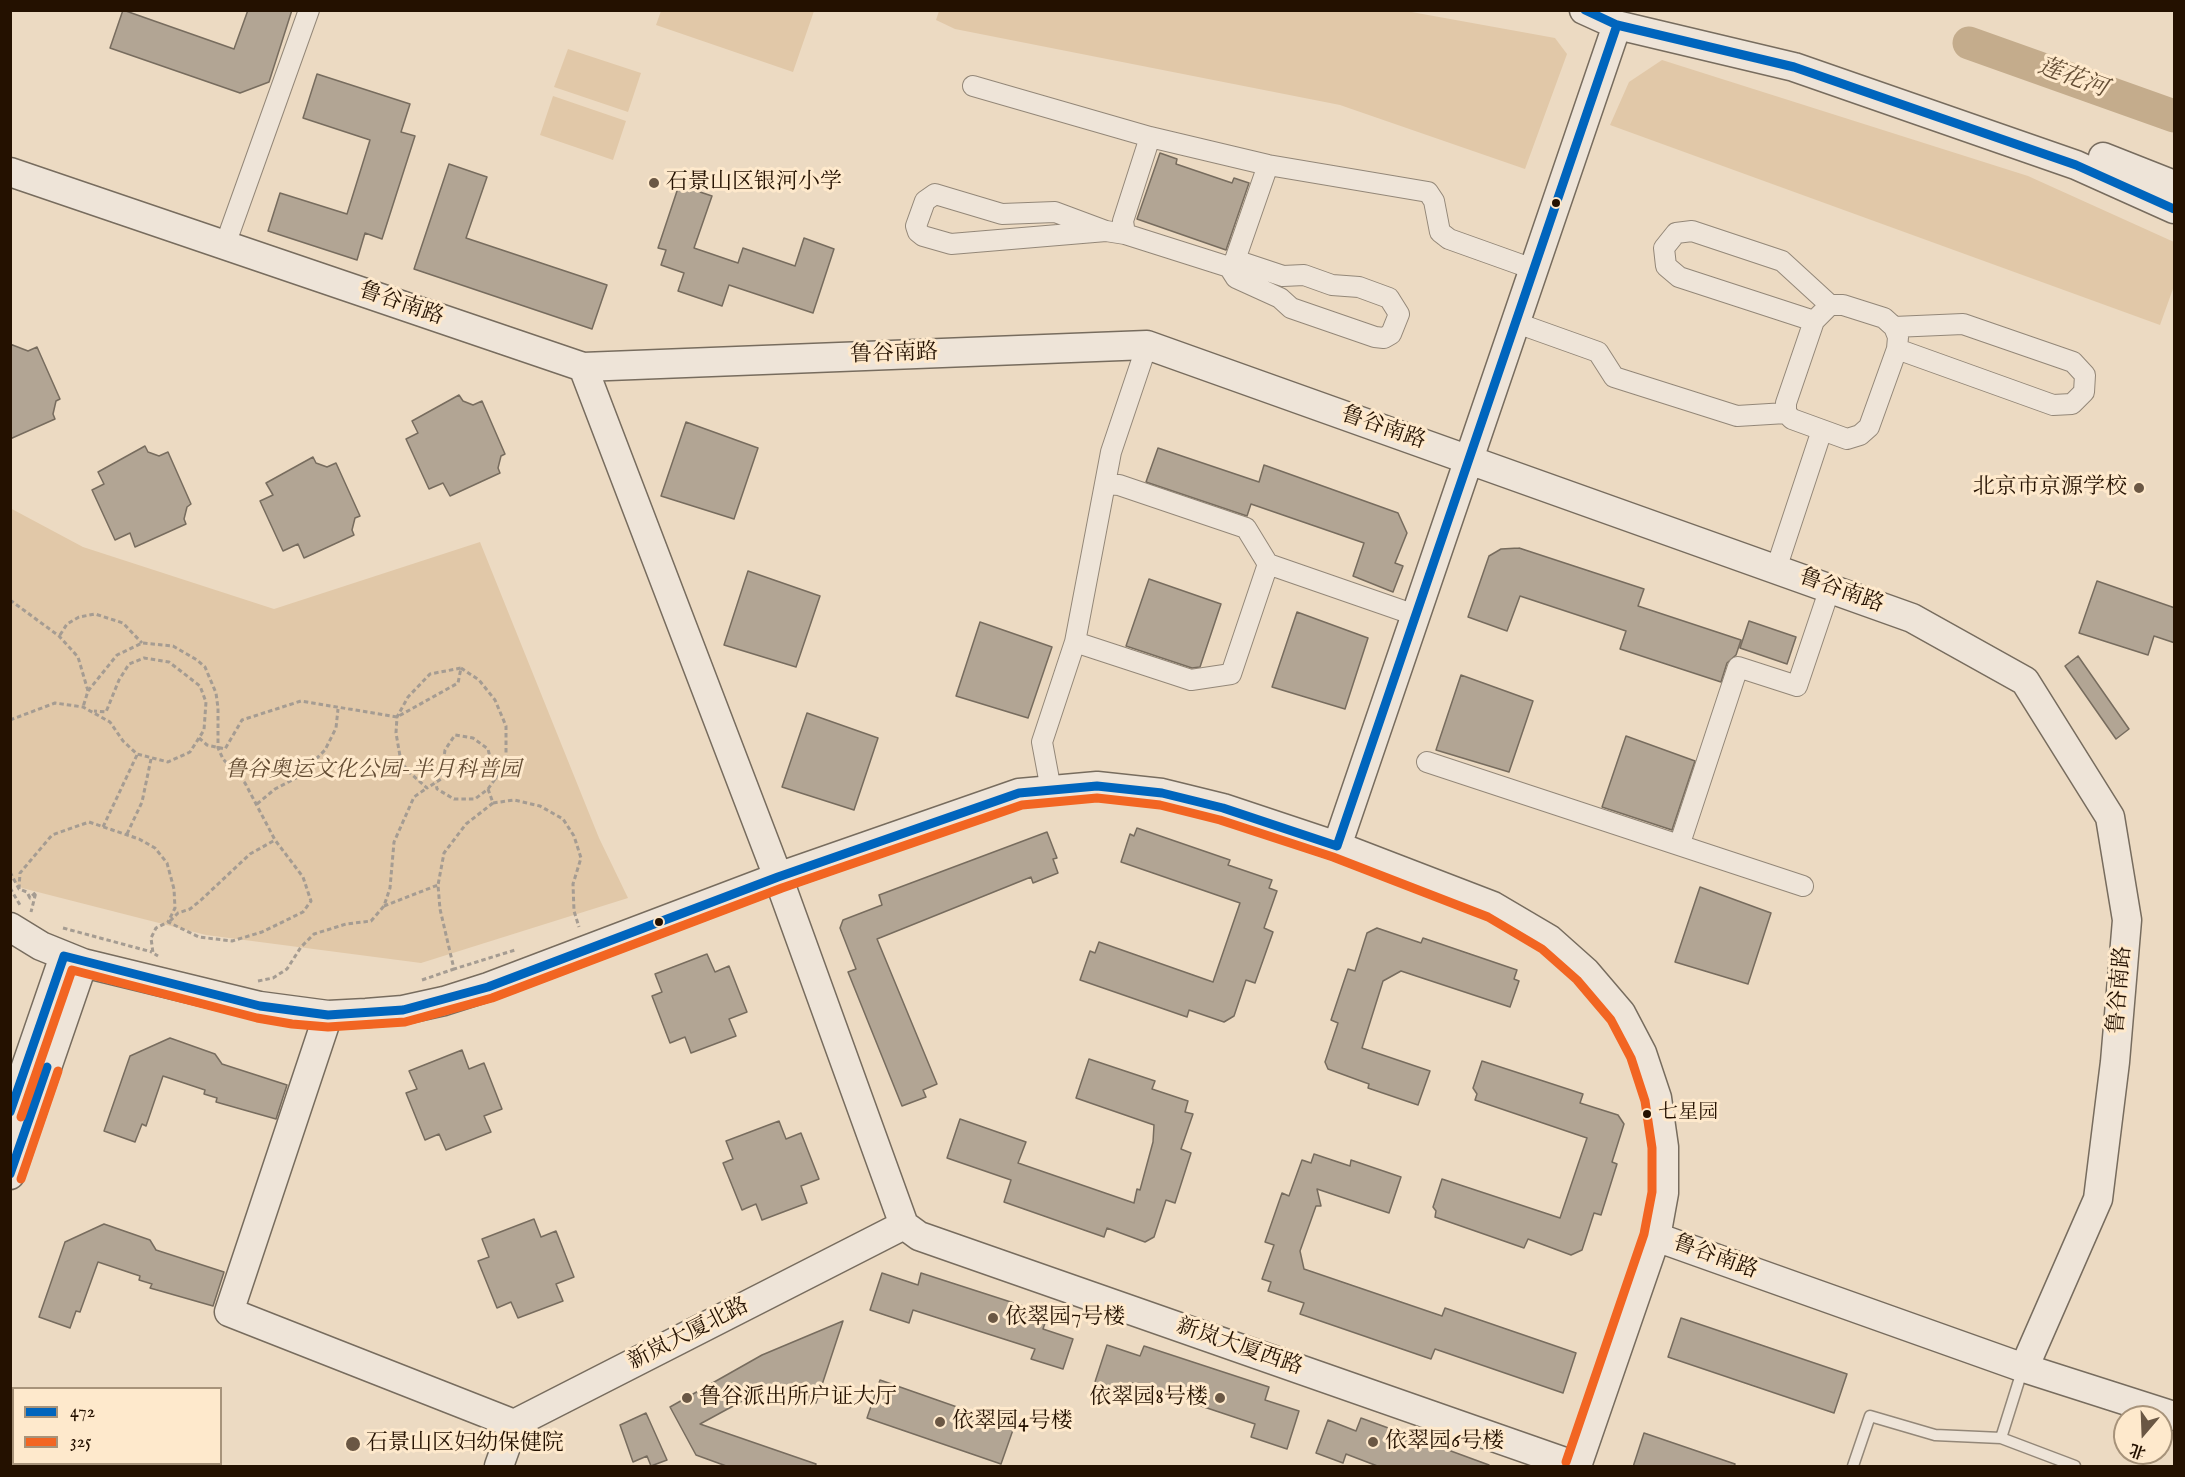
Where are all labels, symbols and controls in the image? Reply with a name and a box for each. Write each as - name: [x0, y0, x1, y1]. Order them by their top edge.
- water label: 莲花河: [2033, 53, 2111, 105]
- place label: 石景山区银河小学: [666, 170, 842, 196]
- marker: 石景山区银河小学: [647, 176, 661, 190]
- unlabelled marker: [1550, 197, 1562, 209]
- street label: 鲁谷南路: [355, 278, 447, 332]
- street label: 鲁谷南路: [850, 340, 938, 370]
- street label: 鲁谷南路: [1337, 402, 1429, 456]
- place label: 北京市京源学校: [1973, 475, 2127, 501]
- marker: 北京市京源学校: [2132, 481, 2146, 495]
- street label: 鲁谷南路: [1795, 565, 1887, 619]
- park label: 鲁谷奥运文化公园-半月科普园: [225, 758, 521, 784]
- unlabelled marker: [653, 916, 665, 928]
- street label: 鲁谷南路: [2104, 945, 2138, 1035]
- place label: 七星园: [1658, 1102, 1718, 1126]
- marker: 七星园: [1641, 1108, 1653, 1120]
- street label: 鲁谷南路: [1669, 1231, 1761, 1285]
- street label: 新岚大厦北路: [624, 1293, 754, 1377]
- place label: 依翠园7号楼: [1005, 1305, 1125, 1331]
- marker: 依翠园7号楼: [986, 1311, 1000, 1325]
- street label: 新岚大厦西路: [1172, 1314, 1306, 1382]
- place label: 鲁谷派出所户证大厅: [699, 1385, 897, 1411]
- place label: 依翠园8号楼: [1089, 1385, 1208, 1411]
- legend: [12, 1387, 222, 1465]
- marker: 鲁谷派出所户证大厅: [680, 1391, 694, 1405]
- marker: 依翠园8号楼: [1213, 1391, 1227, 1405]
- text: 472: [70, 1401, 95, 1424]
- north arrow: [2113, 1405, 2173, 1465]
- place label: 依翠园4号楼: [952, 1409, 1073, 1435]
- marker: 依翠园4号楼: [933, 1415, 947, 1429]
- place label: 依翠园6号楼: [1385, 1429, 1504, 1455]
- text: 325: [70, 1431, 92, 1454]
- place label: 石景山区妇幼保健院: [366, 1431, 564, 1457]
- marker: 石景山区妇幼保健院: [344, 1435, 362, 1453]
- marker: 依翠园6号楼: [1366, 1435, 1380, 1449]
- text: 北: [2127, 1438, 2149, 1462]

